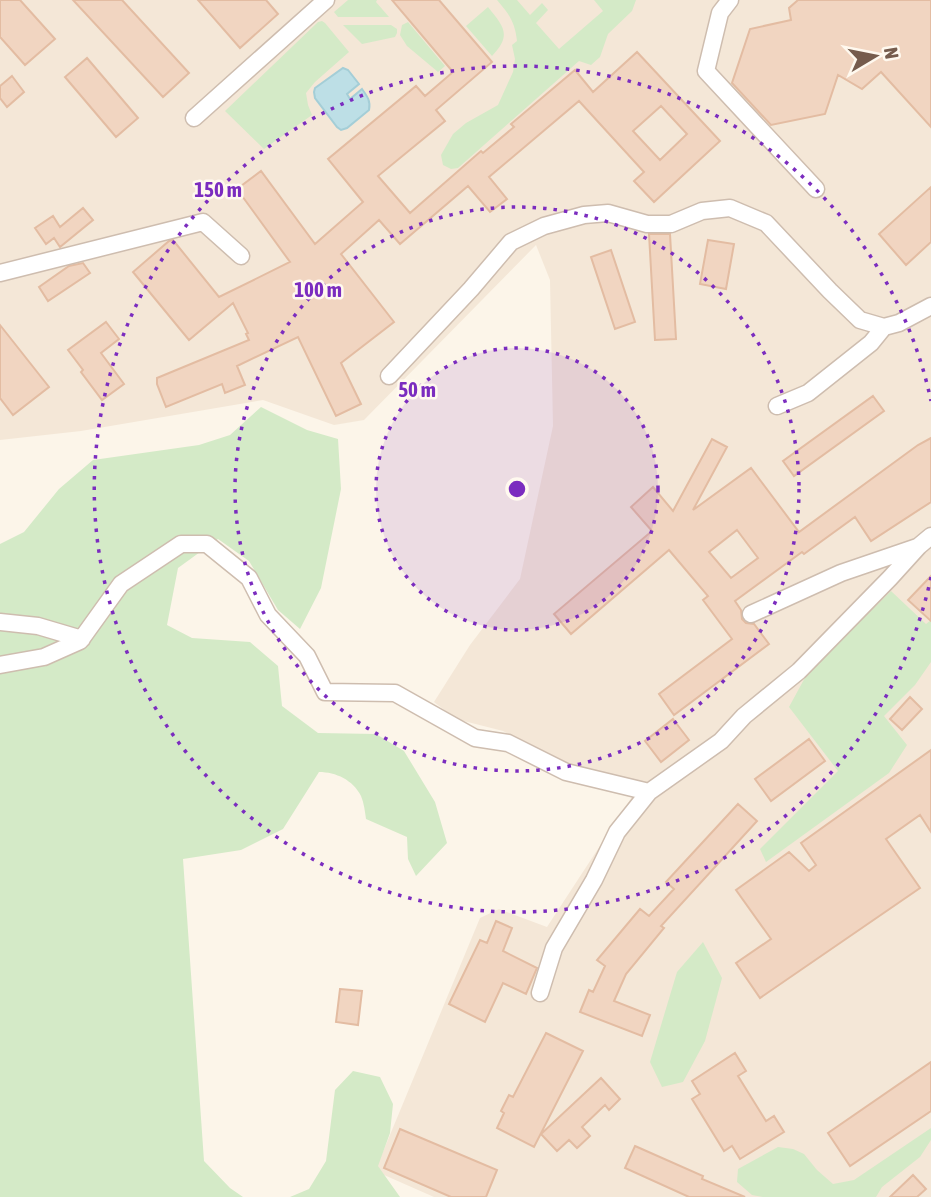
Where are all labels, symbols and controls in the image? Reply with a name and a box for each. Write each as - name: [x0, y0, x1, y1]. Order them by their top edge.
- north arrow: [840, 21, 910, 91]
- text: N: [880, 46, 904, 60]
- text: 150 m: [194, 177, 242, 201]
- text: 100 m: [294, 277, 342, 301]
- text: 50 m: [398, 377, 436, 401]
- centre of rings: [505, 477, 529, 501]

